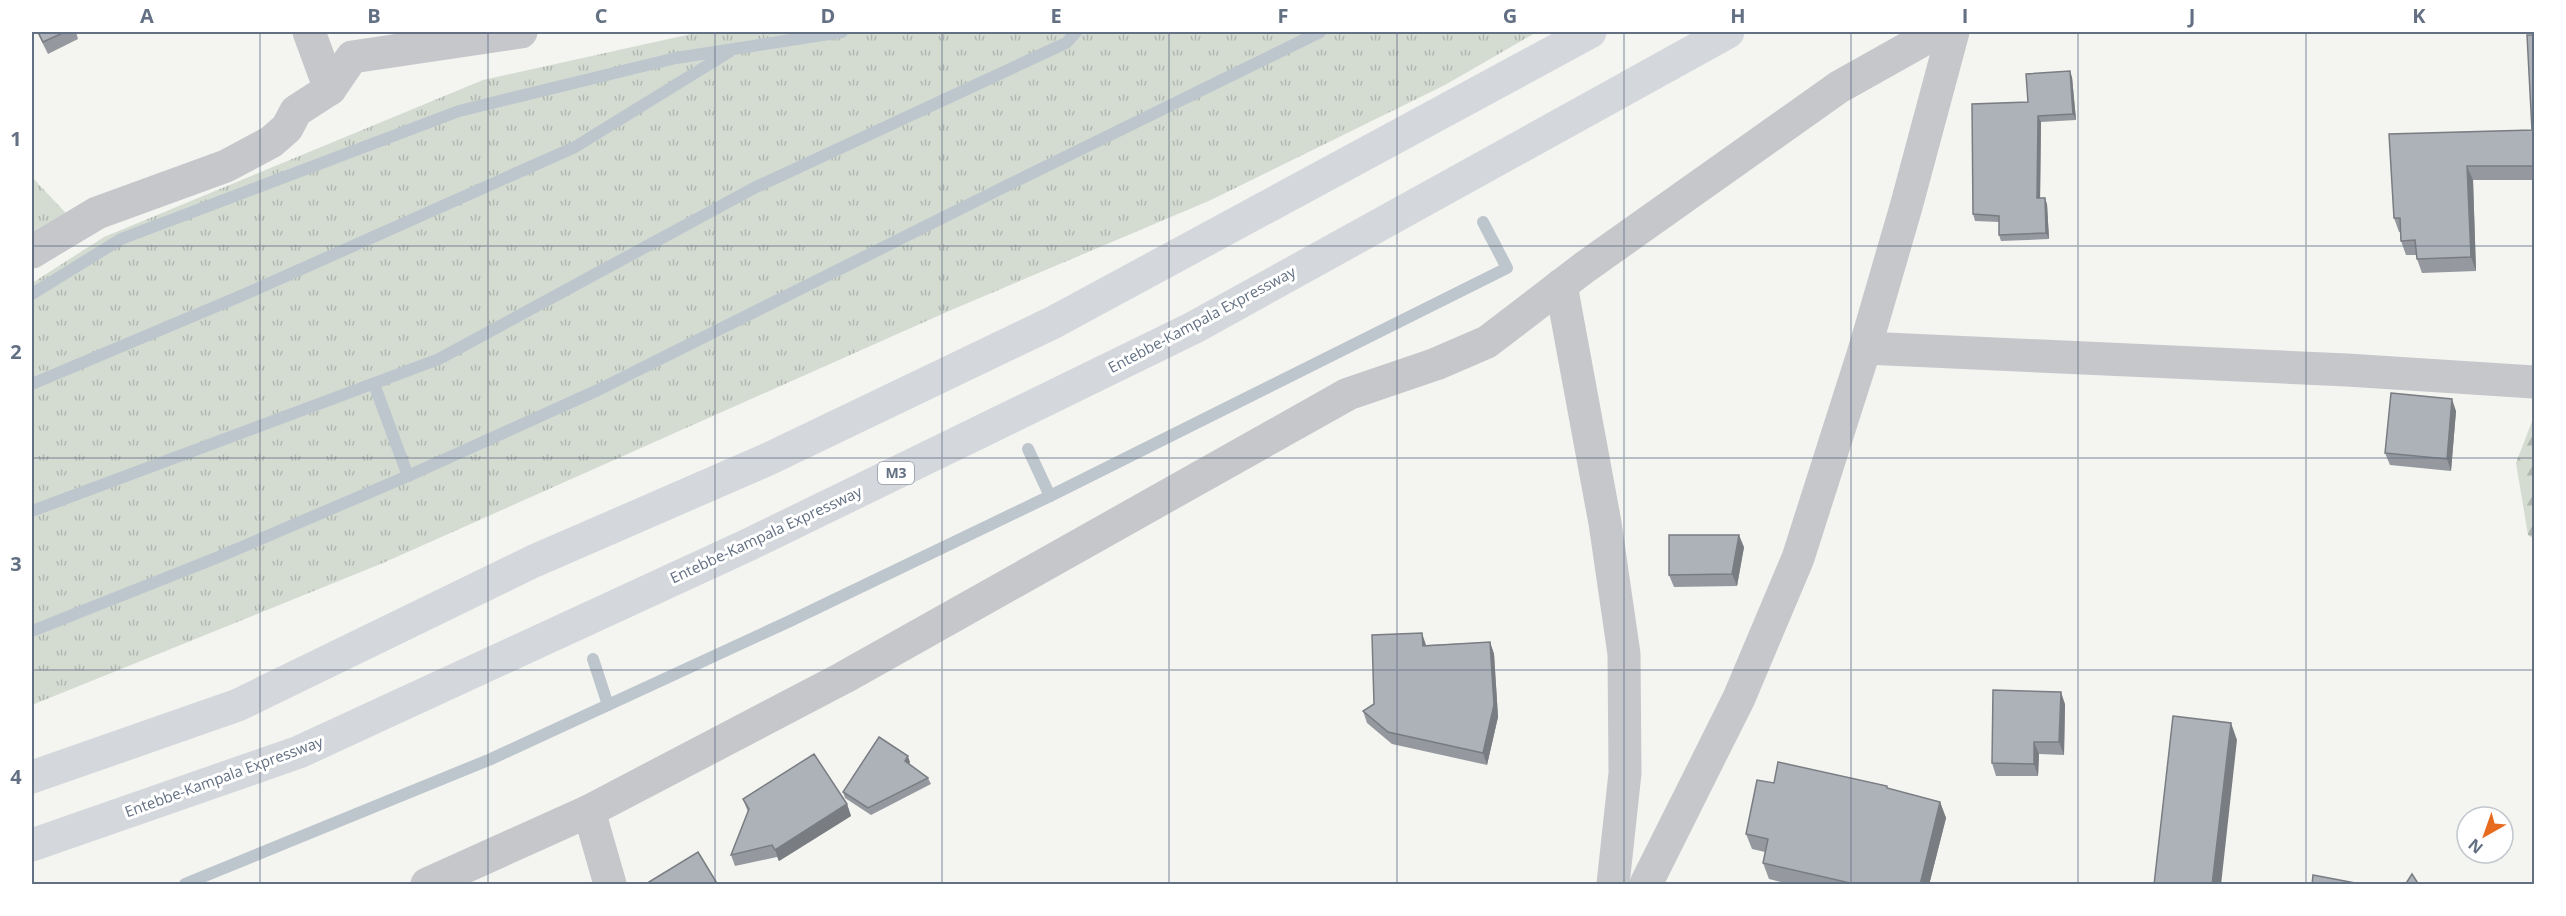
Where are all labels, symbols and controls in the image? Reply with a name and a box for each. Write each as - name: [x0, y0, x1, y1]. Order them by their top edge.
- text: A: [140, 2, 154, 29]
- text: B: [367, 2, 381, 29]
- text: C: [595, 2, 608, 29]
- text: D: [821, 2, 835, 29]
- text: E: [1050, 2, 1062, 29]
- text: F: [1278, 2, 1288, 29]
- text: G: [1503, 2, 1517, 29]
- text: H: [1730, 2, 1746, 29]
- text: I: [1962, 2, 1968, 29]
- text: J: [2187, 2, 2195, 29]
- text: K: [2412, 2, 2426, 29]
- text: 1: [10, 125, 22, 152]
- street label: Entebbe-Kampala Expressway: [1104, 261, 1299, 377]
- text: 2: [10, 338, 22, 365]
- road number: M3: [878, 462, 914, 484]
- street label: Entebbe-Kampala Expressway: [666, 481, 865, 587]
- text: 3: [10, 550, 22, 577]
- street label: Entebbe-Kampala Expressway: [122, 731, 326, 821]
- text: 4: [10, 763, 22, 790]
- north arrow: [2455, 805, 2515, 865]
- text: N: [2463, 834, 2487, 859]

